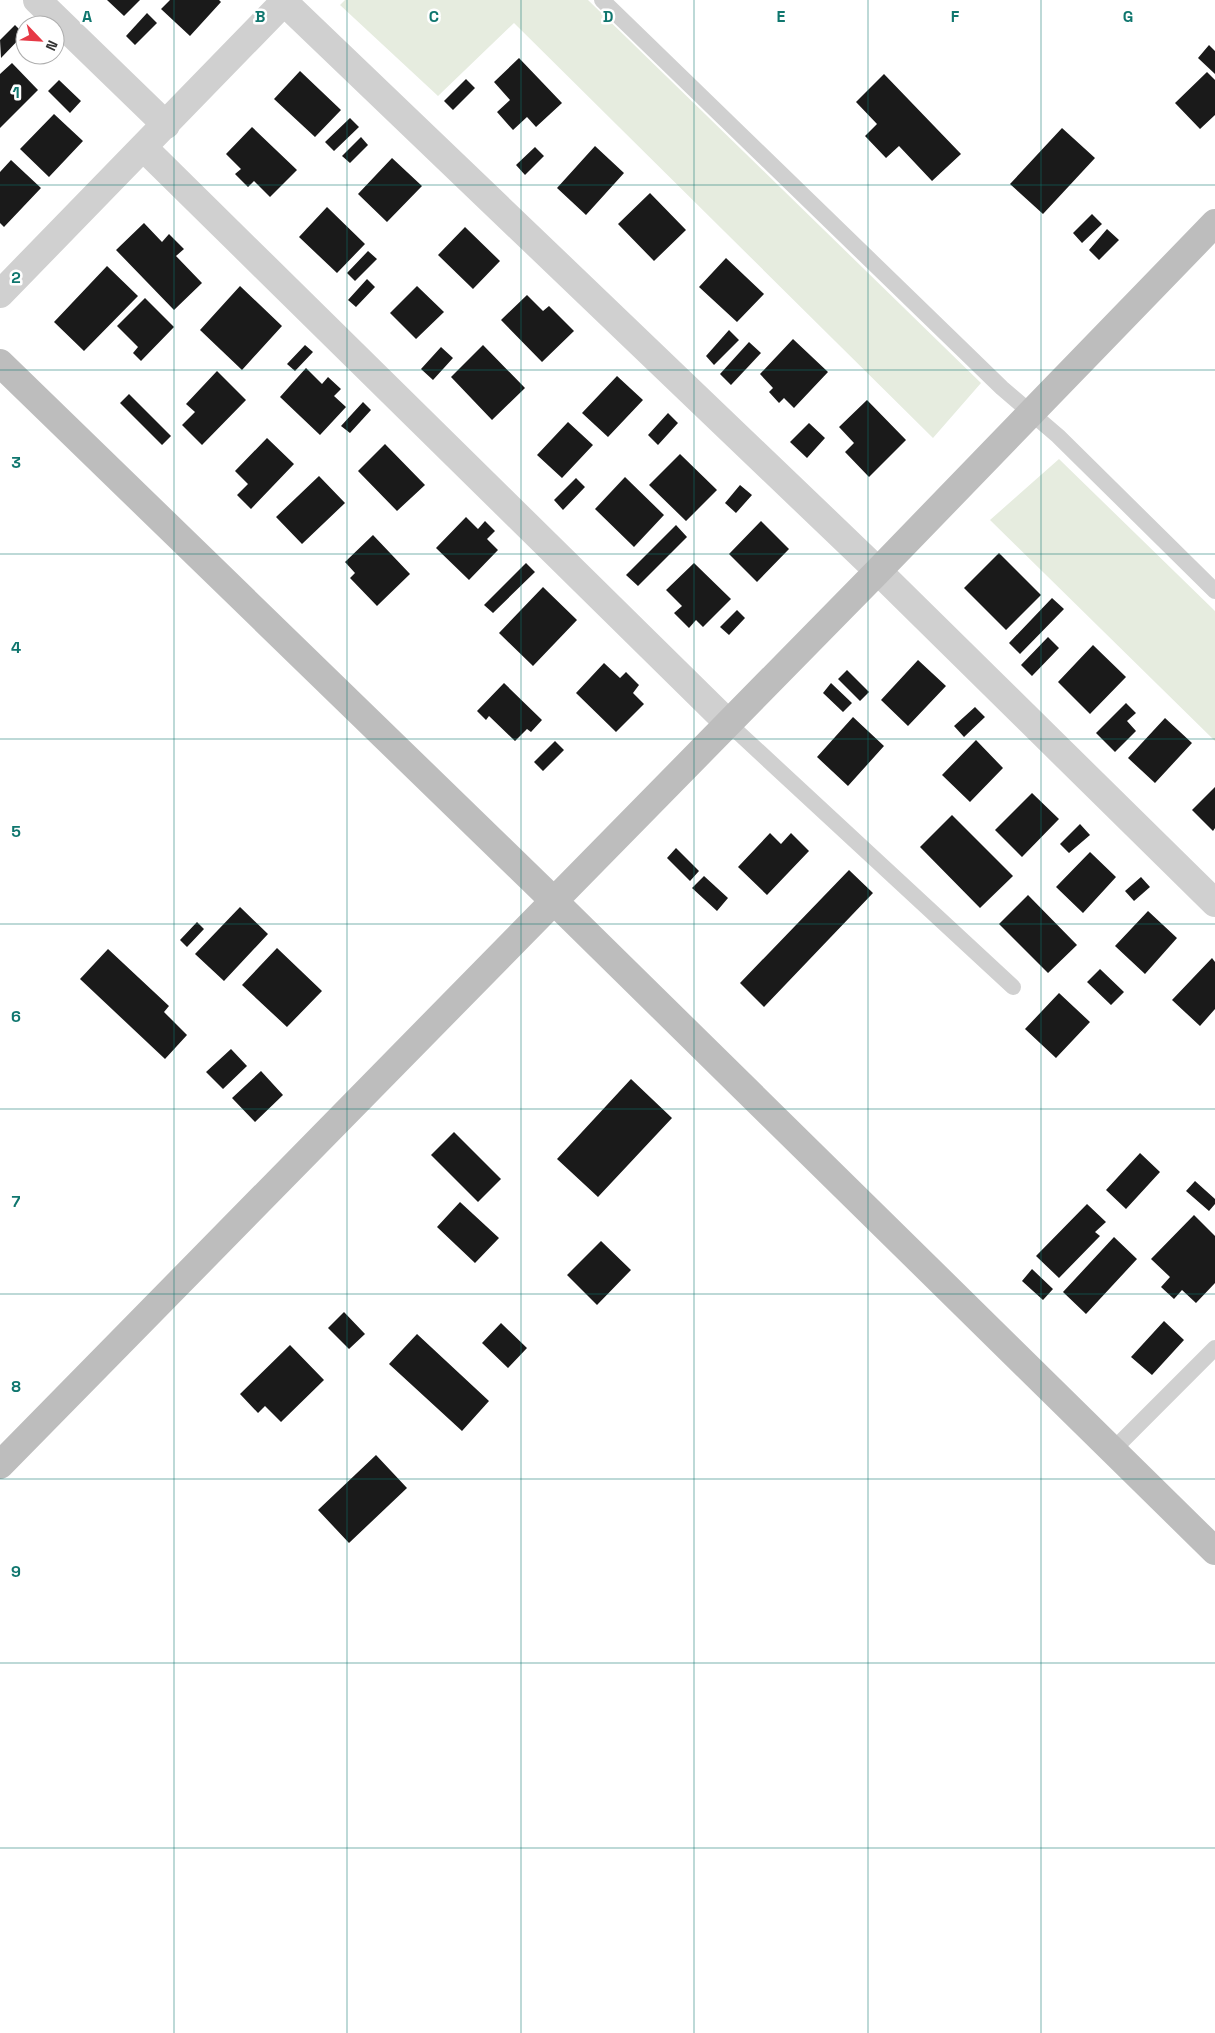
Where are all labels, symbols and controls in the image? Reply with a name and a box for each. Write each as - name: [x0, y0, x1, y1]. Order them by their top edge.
- text: A: [82, 6, 92, 27]
- text: B: [255, 6, 265, 27]
- text: C: [429, 6, 439, 27]
- text: D: [603, 6, 613, 27]
- text: E: [777, 6, 786, 27]
- text: F: [951, 6, 960, 27]
- text: G: [1123, 6, 1133, 27]
- north arrow: [15, 15, 65, 65]
- text: N: [42, 37, 62, 54]
- text: 1: [12, 82, 20, 103]
- text: 2: [11, 267, 21, 288]
- text: 3: [11, 452, 21, 473]
- text: 4: [11, 637, 21, 658]
- text: 5: [11, 821, 21, 842]
- text: 6: [11, 1006, 21, 1027]
- text: 7: [12, 1191, 21, 1212]
- text: 8: [11, 1376, 21, 1397]
- text: 9: [11, 1561, 21, 1582]

